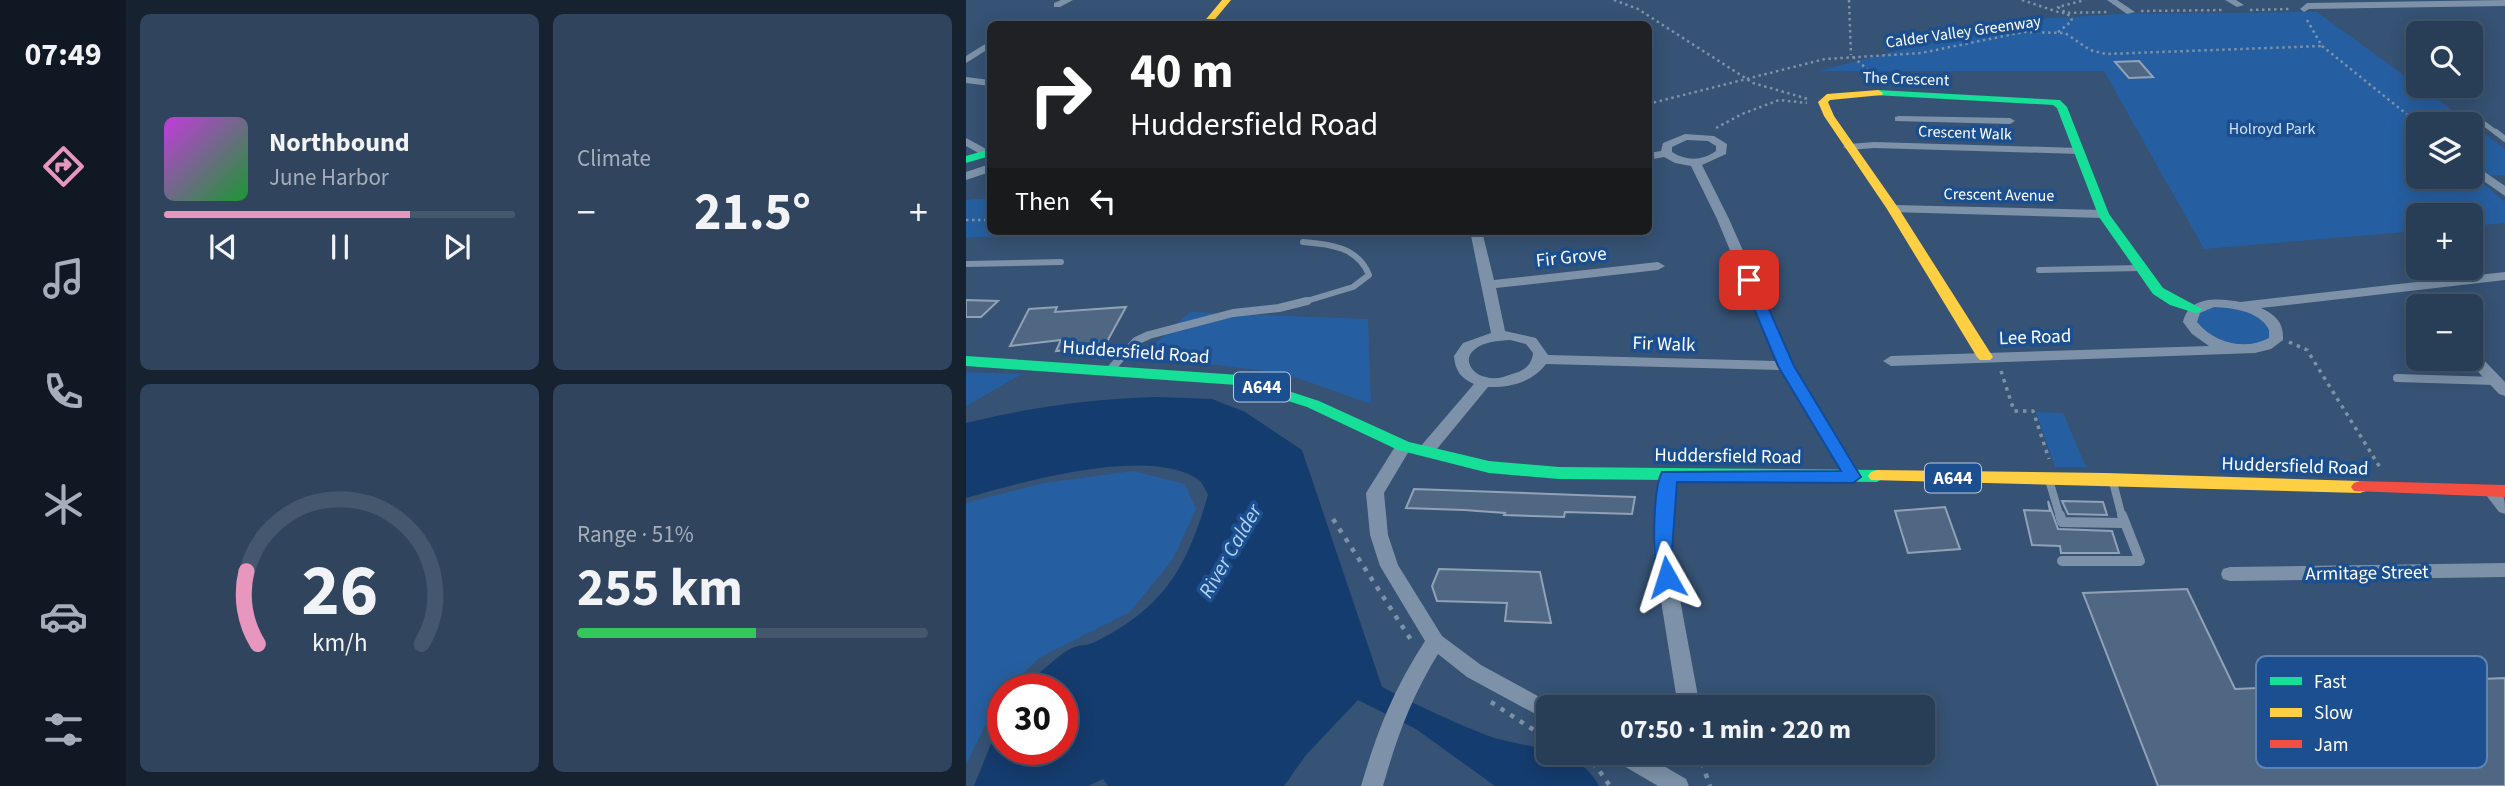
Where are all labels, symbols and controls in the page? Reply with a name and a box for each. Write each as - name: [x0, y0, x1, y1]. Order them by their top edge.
- street label: Calder Valley Greenway: [1884, 10, 2043, 54]
- map controls: [2406, 21, 2483, 371]
- button: search: [2406, 21, 2483, 98]
- text: 07:49: [24, 32, 102, 78]
- text: 40 m: [1130, 37, 1234, 107]
- icon: right: [1015, 49, 1106, 140]
- street label: The Crescent: [1862, 66, 1950, 92]
- text: Huddersfield Road: [1130, 102, 1378, 148]
- button: layers: [2406, 112, 2483, 189]
- park label: Holroyd Park: [2229, 118, 2315, 140]
- street label: Crescent Walk: [1918, 120, 2012, 146]
- text: Northbound: [269, 124, 410, 161]
- icon: directions: [39, 142, 88, 191]
- text: Climate: [577, 142, 651, 175]
- text: June Harbor: [269, 161, 389, 194]
- text: 21.5°: [694, 176, 811, 250]
- icon: left: [1084, 182, 1122, 220]
- text: Then: [1015, 183, 1070, 220]
- street label: Crescent Avenue: [1943, 183, 2055, 207]
- text: −: [577, 186, 596, 240]
- text: +: [909, 186, 928, 240]
- button: +: [2406, 203, 2483, 280]
- icon: previous: [204, 228, 242, 266]
- icon: pause: [321, 228, 359, 266]
- icon: next: [438, 228, 476, 266]
- street label: Fir Grove: [1534, 240, 1608, 275]
- pin: [1719, 250, 1779, 310]
- icon: music: [39, 254, 88, 303]
- icon: arrive: [1730, 261, 1768, 299]
- button: −: [2406, 294, 2483, 371]
- street label: Lee Road: [1998, 323, 2072, 352]
- street label: Fir Walk: [1632, 330, 1696, 359]
- street label: Huddersfield Road: [1061, 334, 1210, 371]
- icon: phone: [39, 367, 88, 416]
- road number: A644: [1234, 372, 1290, 402]
- street label: Huddersfield Road: [1654, 442, 1802, 471]
- street label: Huddersfield Road: [2221, 450, 2369, 483]
- road number: A644: [1925, 464, 1981, 492]
- icon: climate: [39, 480, 88, 529]
- water label: River Calder: [1191, 498, 1269, 604]
- text: Range · 51%: [577, 518, 694, 551]
- text: 26: [301, 539, 378, 643]
- position arrow: [1630, 540, 1704, 614]
- text: 255 km: [577, 552, 743, 626]
- street label: Armitage Street: [2305, 559, 2429, 588]
- icon: car: [39, 592, 88, 641]
- text: km/h: [312, 625, 367, 661]
- legend: [2256, 656, 2487, 768]
- text: Fast: [2314, 669, 2347, 696]
- speed limit sign: 30: [987, 674, 1078, 765]
- text: Slow: [2314, 700, 2353, 727]
- icon: filters: [39, 705, 88, 754]
- text: 07:50 · 1 min · 220 m: [1620, 711, 1851, 748]
- text: Jam: [2314, 732, 2348, 759]

